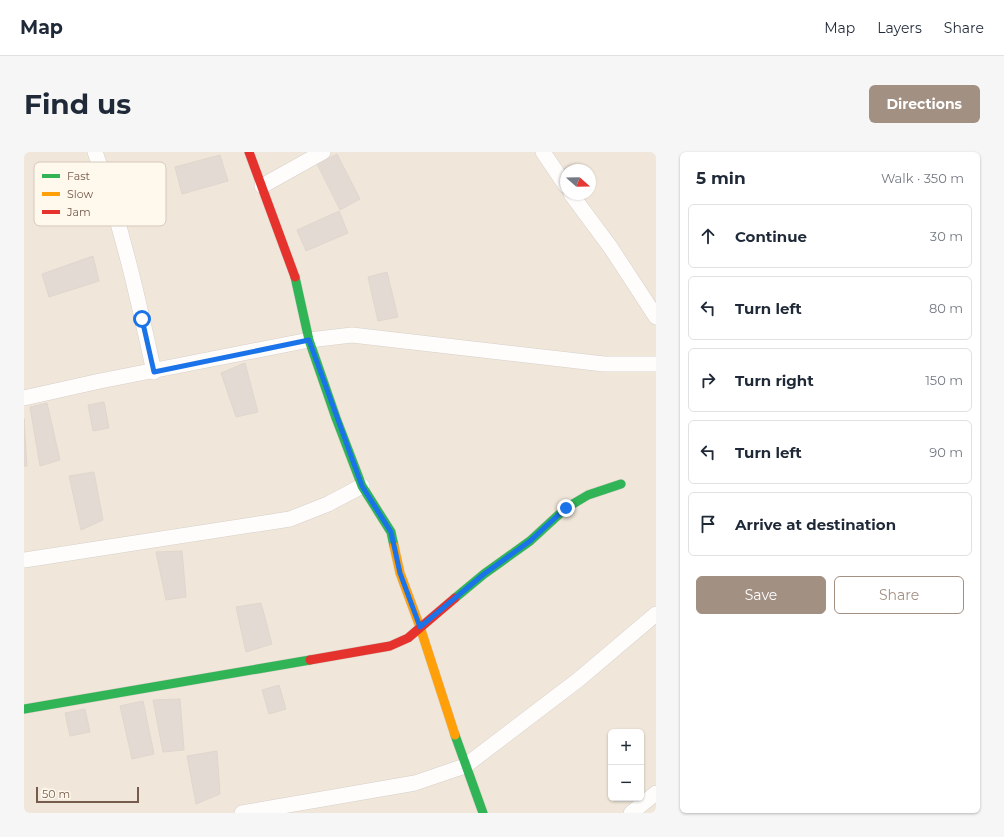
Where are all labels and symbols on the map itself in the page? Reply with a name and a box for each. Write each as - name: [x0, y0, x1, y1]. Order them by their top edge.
- legend: [34, 162, 166, 226]
- north arrow: [560, 164, 596, 200]
- text: Fast: [67, 169, 91, 183]
- text: Slow: [67, 187, 93, 201]
- text: Jam: [66, 205, 91, 219]
- route start: [133, 310, 151, 328]
- route end: [557, 499, 575, 517]
- scale bar: [36, 785, 139, 804]

